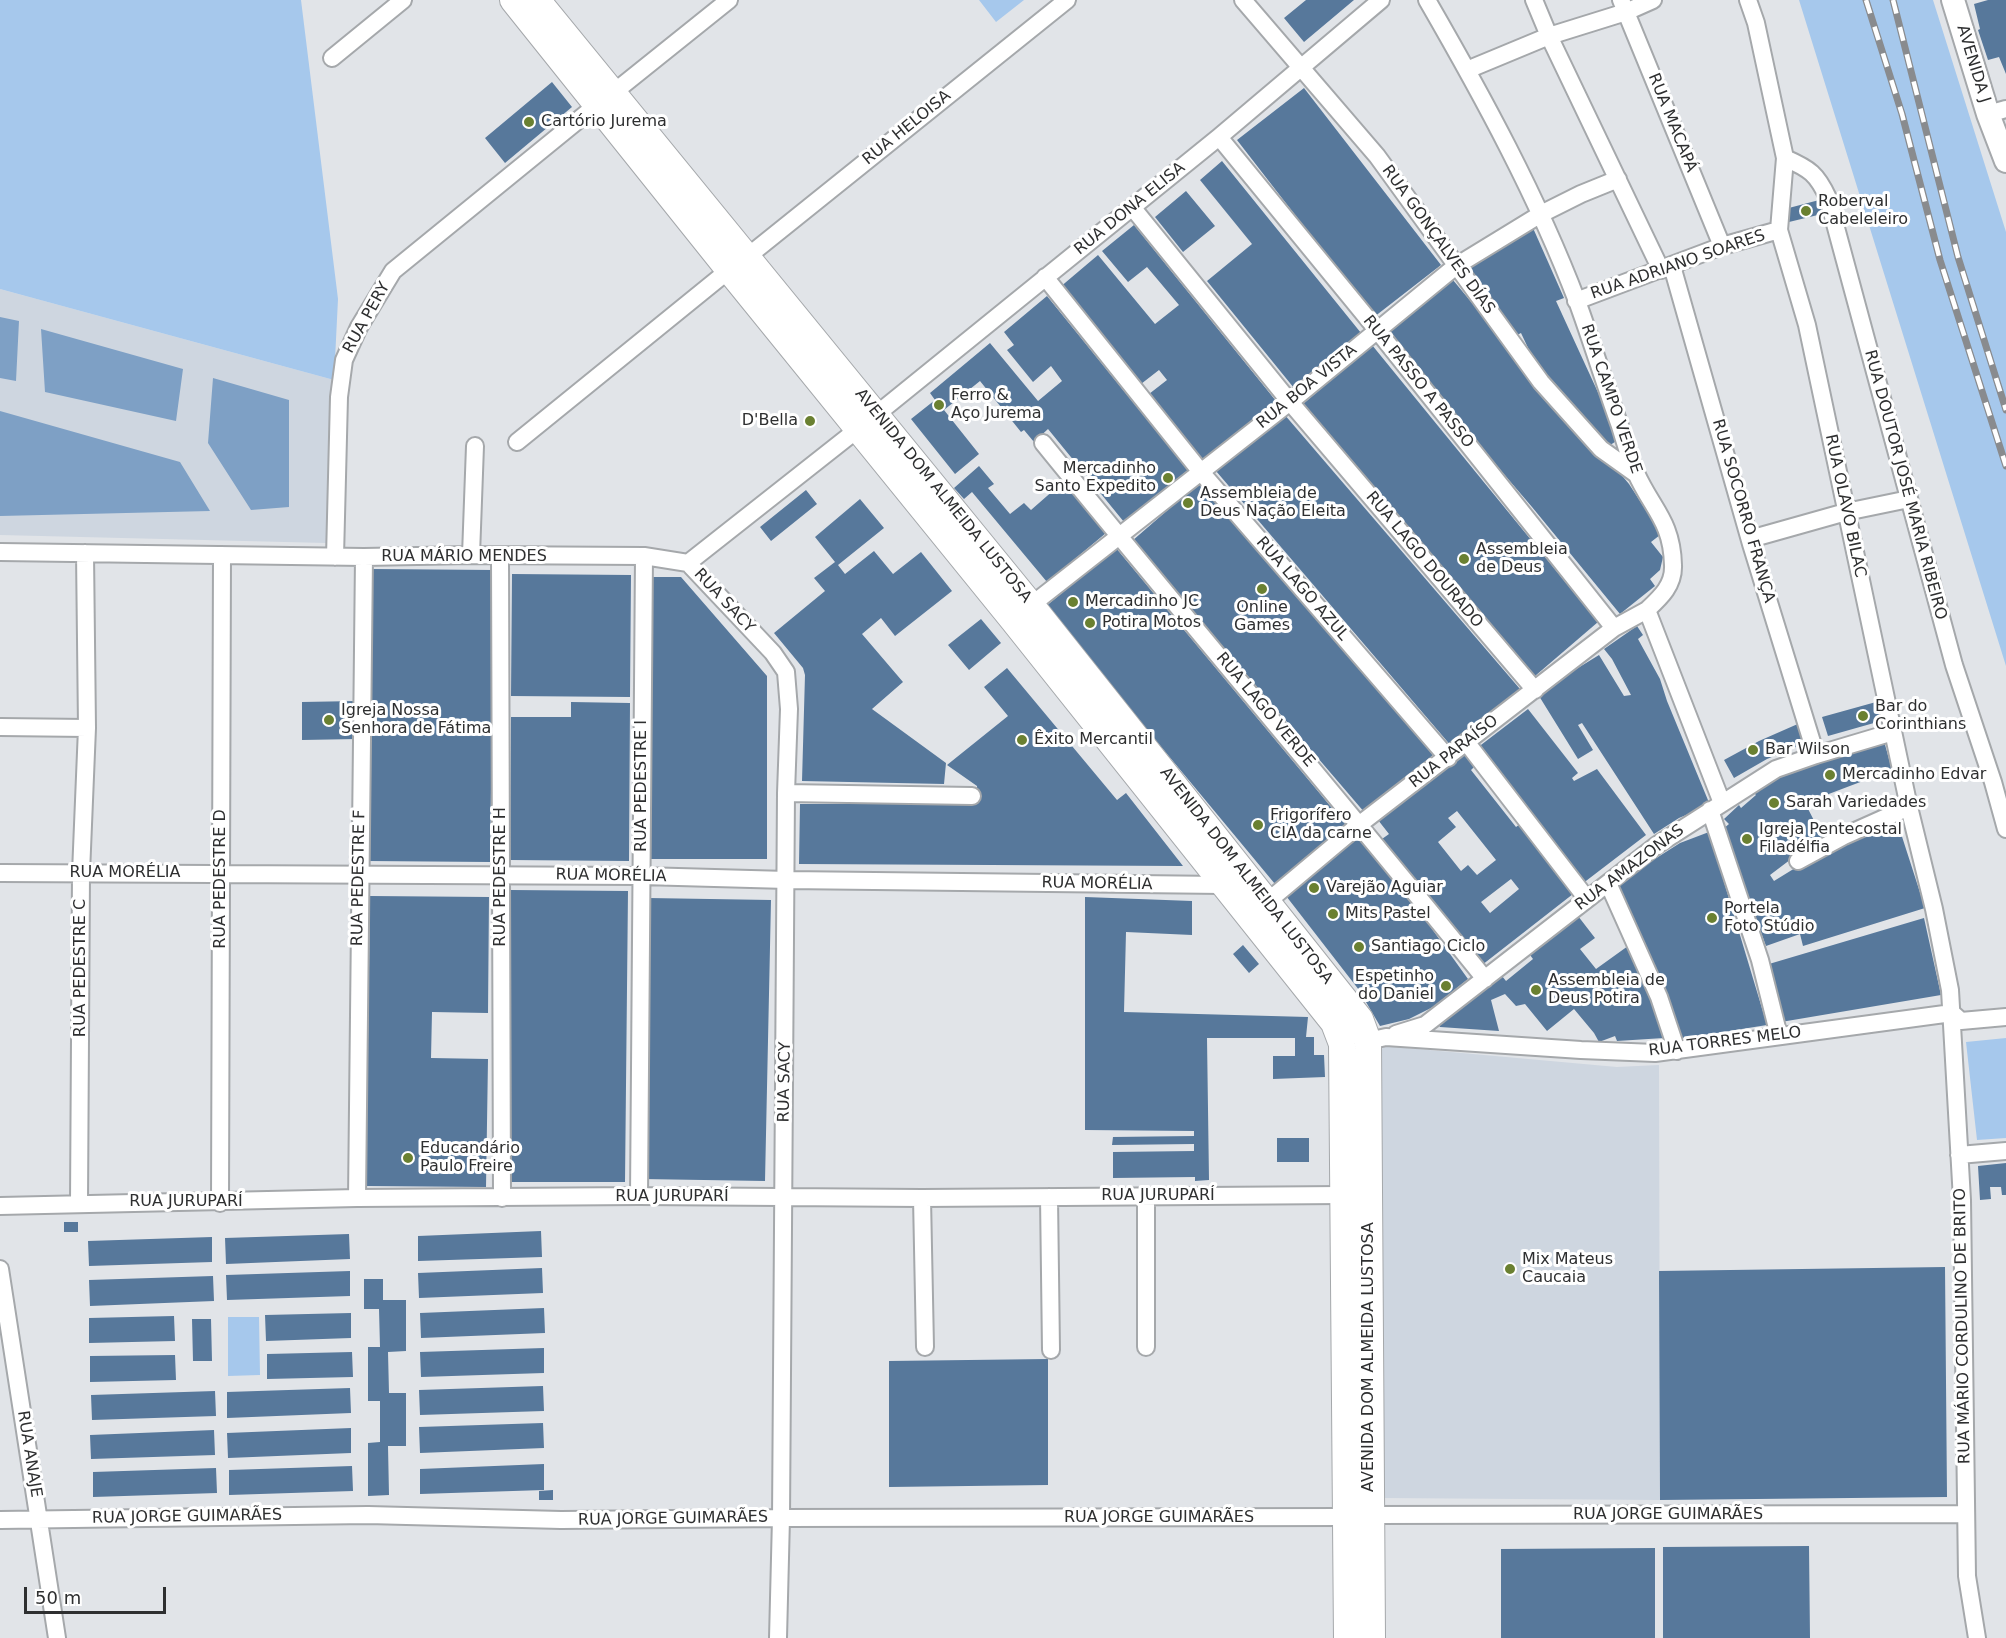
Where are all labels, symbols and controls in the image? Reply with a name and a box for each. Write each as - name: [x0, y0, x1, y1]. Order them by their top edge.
- street label: AVENIDA J: [1952, 23, 1994, 105]
- street label: RUA MACAPÁ: [1643, 71, 1701, 175]
- street label: RUA HELOISA: [859, 87, 955, 169]
- place label: Cartório Jurema: [541, 112, 667, 132]
- marker: Cartório Jurema: [522, 115, 536, 129]
- street label: RUA DONA ELISA: [1071, 158, 1189, 260]
- street label: RUA GONÇALVES DÍAS: [1377, 162, 1499, 318]
- place label: Roberval Cabeleleiro: [1818, 192, 1908, 230]
- marker: Roberval Cabeleleiro: [1799, 204, 1813, 218]
- street label: RUA ADRIANO SOARES: [1588, 226, 1768, 304]
- street label: RUA PERY: [340, 279, 394, 357]
- street label: RUA PASSO A PASSO: [1359, 312, 1477, 452]
- street label: RUA CAMPO VERDE: [1576, 322, 1646, 476]
- street label: RUA BOA VISTA: [1253, 341, 1361, 433]
- street label: RUA DOUTOR JOSÉ MARIA RIBEIRO: [1860, 348, 1950, 622]
- street label: AVENIDA DOM ALMEIDA LUSTOSA: [851, 385, 1035, 607]
- place label: Ferro & Aço Jurema: [951, 386, 1042, 424]
- marker: Ferro & Aço Jurema: [932, 398, 946, 412]
- place label: D'Bella: [742, 411, 798, 431]
- marker: D'Bella: [803, 414, 817, 428]
- street label: RUA SOCORRO FRANÇA: [1708, 417, 1778, 605]
- street label: RUA OLAVO BILAC: [1820, 433, 1870, 579]
- place label: Mercadinho Santo Expedito: [1035, 459, 1156, 497]
- marker: Mercadinho Santo Expedito: [1161, 471, 1175, 485]
- place label: Assembleia de Deus Nação Eleita: [1200, 484, 1346, 522]
- street label: RUA LAGO DOURADO: [1361, 488, 1487, 632]
- marker: Assembleia de Deus Nação Eleita: [1181, 496, 1195, 510]
- street label: RUA LAGO AZUL: [1252, 533, 1352, 645]
- place label: Assembleia de Deus: [1476, 540, 1568, 578]
- street label: RUA MÁRIO MENDES: [381, 547, 547, 567]
- marker: Assembleia de Deus: [1457, 552, 1471, 566]
- street label: RUA SACY: [689, 565, 759, 637]
- marker: Online Games: [1255, 582, 1269, 596]
- place label: Mercadinho JC: [1085, 592, 1199, 612]
- marker: Mercadinho JC: [1066, 595, 1080, 609]
- place label: Online Games: [1234, 598, 1290, 636]
- place label: Potira Motos: [1102, 613, 1201, 633]
- marker: Potira Motos: [1083, 616, 1097, 630]
- street label: RUA LAGO VERDE: [1212, 649, 1318, 771]
- place label: Bar do Corinthians: [1875, 697, 1966, 735]
- place label: Igreja Nossa Senhora de Fátima: [341, 701, 491, 739]
- marker: Bar do Corinthians: [1856, 709, 1870, 723]
- street label: RUA PARAÍSO: [1406, 711, 1502, 793]
- marker: Igreja Nossa Senhora de Fátima: [322, 713, 336, 727]
- street label: RUA PEDESTRE I: [632, 720, 652, 852]
- place label: Êxito Mercantil: [1034, 730, 1153, 750]
- marker: Êxito Mercantil: [1015, 733, 1029, 747]
- place label: Bar Wilson: [1765, 740, 1850, 760]
- marker: Bar Wilson: [1746, 743, 1760, 757]
- street label: AVENIDA DOM ALMEIDA LUSTOSA: [1155, 764, 1337, 988]
- place label: Mercadinho Edvar: [1842, 765, 1986, 785]
- marker: Mercadinho Edvar: [1823, 768, 1837, 782]
- place label: Sarah Variedades: [1786, 793, 1926, 813]
- marker: Sarah Variedades: [1767, 796, 1781, 810]
- place label: Frigorífero CIA da carne: [1270, 806, 1372, 844]
- street label: RUA PEDESTRE H: [491, 807, 511, 947]
- street label: RUA PEDESTRE D: [211, 809, 231, 949]
- street label: RUA PEDESTRE F: [348, 810, 370, 946]
- marker: Frigorífero CIA da carne: [1251, 818, 1265, 832]
- place label: Igreja Pentecostal Filadélfia: [1759, 820, 1902, 858]
- street label: RUA AMAZONAS: [1572, 821, 1688, 915]
- marker: Igreja Pentecostal Filadélfia: [1740, 832, 1754, 846]
- street label: RUA MORÉLIA: [69, 863, 181, 883]
- street label: RUA MORÉLIA: [555, 865, 667, 887]
- street label: RUA MORÉLIA: [1041, 873, 1153, 895]
- place label: Varejão Aguiar: [1326, 878, 1443, 898]
- marker: Varejão Aguiar: [1307, 881, 1321, 895]
- street label: RUA PEDESTRE C: [71, 899, 91, 1037]
- place label: Portela Foto Stúdio: [1724, 899, 1815, 937]
- place label: Mits Pastel: [1345, 904, 1431, 924]
- marker: Mits Pastel: [1326, 907, 1340, 921]
- marker: Portela Foto Stúdio: [1705, 911, 1719, 925]
- place label: Santiago Ciclo: [1371, 937, 1485, 957]
- marker: Santiago Ciclo: [1352, 940, 1366, 954]
- place label: Espetinho do Daniel: [1355, 967, 1434, 1005]
- place label: Assembleia de Deus Potira: [1548, 971, 1665, 1009]
- marker: Espetinho do Daniel: [1439, 979, 1453, 993]
- marker: Assembleia de Deus Potira: [1529, 983, 1543, 997]
- street label: RUA TORRES MELO: [1648, 1023, 1802, 1061]
- street label: RUA SACY: [775, 1042, 795, 1122]
- place label: Educandário Paulo Freire: [420, 1139, 520, 1177]
- marker: Educandário Paulo Freire: [401, 1151, 415, 1165]
- street label: RUA JURUPARÍ: [1101, 1186, 1215, 1206]
- street label: RUA JURUPARÍ: [615, 1187, 729, 1207]
- street label: RUA MÁRIO CORDULINO DE BRITO: [1951, 1188, 1975, 1464]
- street label: RUA JURUPARÍ: [129, 1192, 243, 1212]
- street label: AVENIDA DOM ALMEIDA LUSTOSA: [1359, 1222, 1379, 1492]
- place label: Mix Mateus Caucaia: [1522, 1250, 1613, 1288]
- marker: Mix Mateus Caucaia: [1503, 1262, 1517, 1276]
- street label: RUA ANAJE: [13, 1409, 45, 1499]
- street label: RUA JORGE GUIMARÃES: [1573, 1505, 1763, 1525]
- street label: RUA JORGE GUIMARÃES: [92, 1506, 282, 1528]
- street label: RUA JORGE GUIMARÃES: [578, 1508, 768, 1530]
- street label: RUA JORGE GUIMARÃES: [1064, 1508, 1254, 1528]
- scale bar: [27, 1575, 170, 1613]
- text: 50 m: [35, 1587, 81, 1608]

